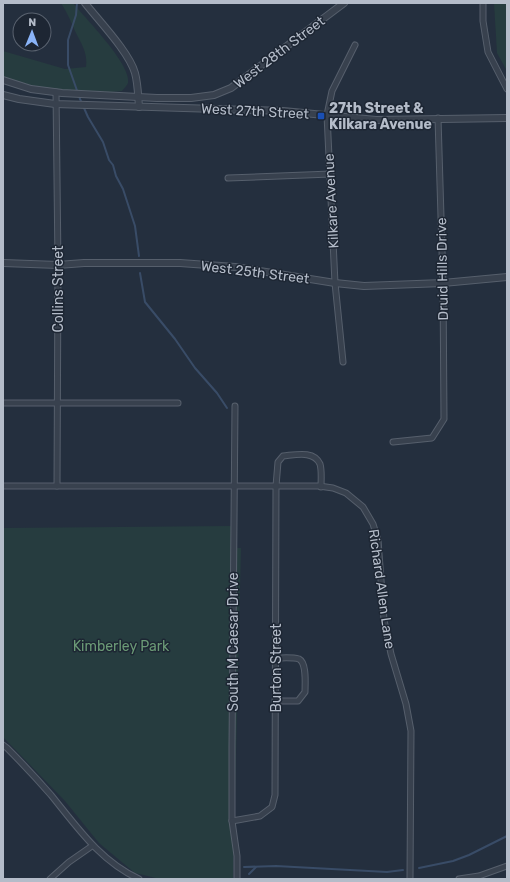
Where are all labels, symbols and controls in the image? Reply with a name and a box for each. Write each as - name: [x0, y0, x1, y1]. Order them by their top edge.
- north arrow: [12, 12, 52, 52]
- street label: West 28th Street: [230, 12, 329, 92]
- text: N: [28, 16, 36, 29]
- street label: West 27th Street: [201, 100, 310, 123]
- place label: 27th Street & Kilkara Avenue: [329, 100, 432, 133]
- marker: 27th Street & Kilkara Avenue: [316, 111, 326, 121]
- street label: Kilkare Avenue: [321, 153, 342, 249]
- street label: Druid Hills Drive: [433, 217, 452, 321]
- street label: Collins Street: [50, 245, 67, 333]
- street label: West 25th Street: [200, 257, 311, 288]
- street label: Richard Allen Lane: [365, 528, 398, 650]
- street label: South M Caesar Drive: [225, 572, 242, 712]
- street label: Burton Street: [268, 623, 285, 713]
- park label: Kimberley Park: [73, 638, 170, 655]

